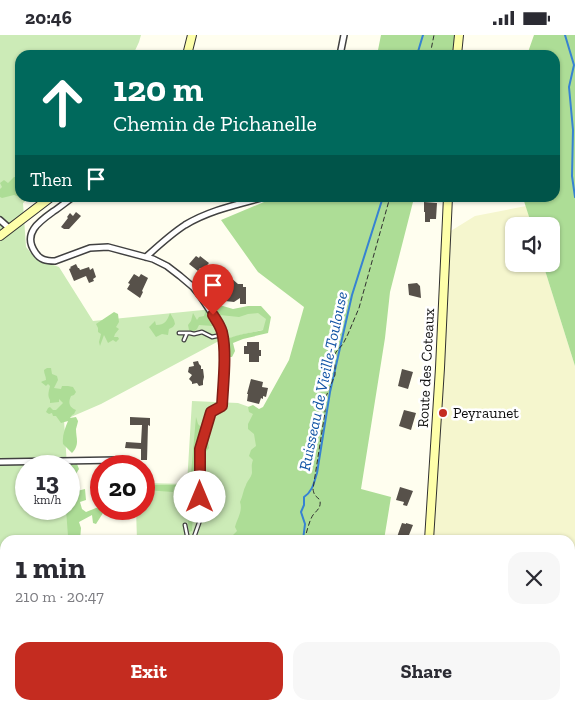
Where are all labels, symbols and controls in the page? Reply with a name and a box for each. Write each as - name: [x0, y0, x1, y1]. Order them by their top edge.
- text: 20:46: [25, 6, 72, 29]
- text: 120 m: [113, 68, 203, 110]
- icon: ahead: [30, 70, 95, 135]
- text: Chemin de Pichanelle: [113, 110, 317, 137]
- icon: arrive: [82, 165, 110, 193]
- text: Then: [30, 168, 72, 191]
- map controls: [505, 217, 560, 272]
- button: sound: [505, 217, 560, 272]
- pin: [192, 264, 234, 315]
- icon: arrive: [199, 271, 227, 299]
- water label: Ruisseau de Vieille-Toulouse: [295, 290, 351, 472]
- street label: Route des Coteaux: [414, 307, 438, 428]
- place label: Peyraunet: [453, 404, 519, 422]
- marker: Peyraunet: [437, 407, 449, 419]
- speed limit sign: 20: [90, 455, 155, 520]
- text: 13: [36, 466, 59, 496]
- position arrow: [173, 470, 225, 522]
- text: km/h: [34, 493, 61, 507]
- text: 1 min: [15, 550, 86, 586]
- button: close: [508, 552, 560, 604]
- text: 210 m · 20:47: [15, 587, 104, 606]
- button: Exit: [15, 642, 283, 700]
- button: Share: [293, 642, 560, 700]

